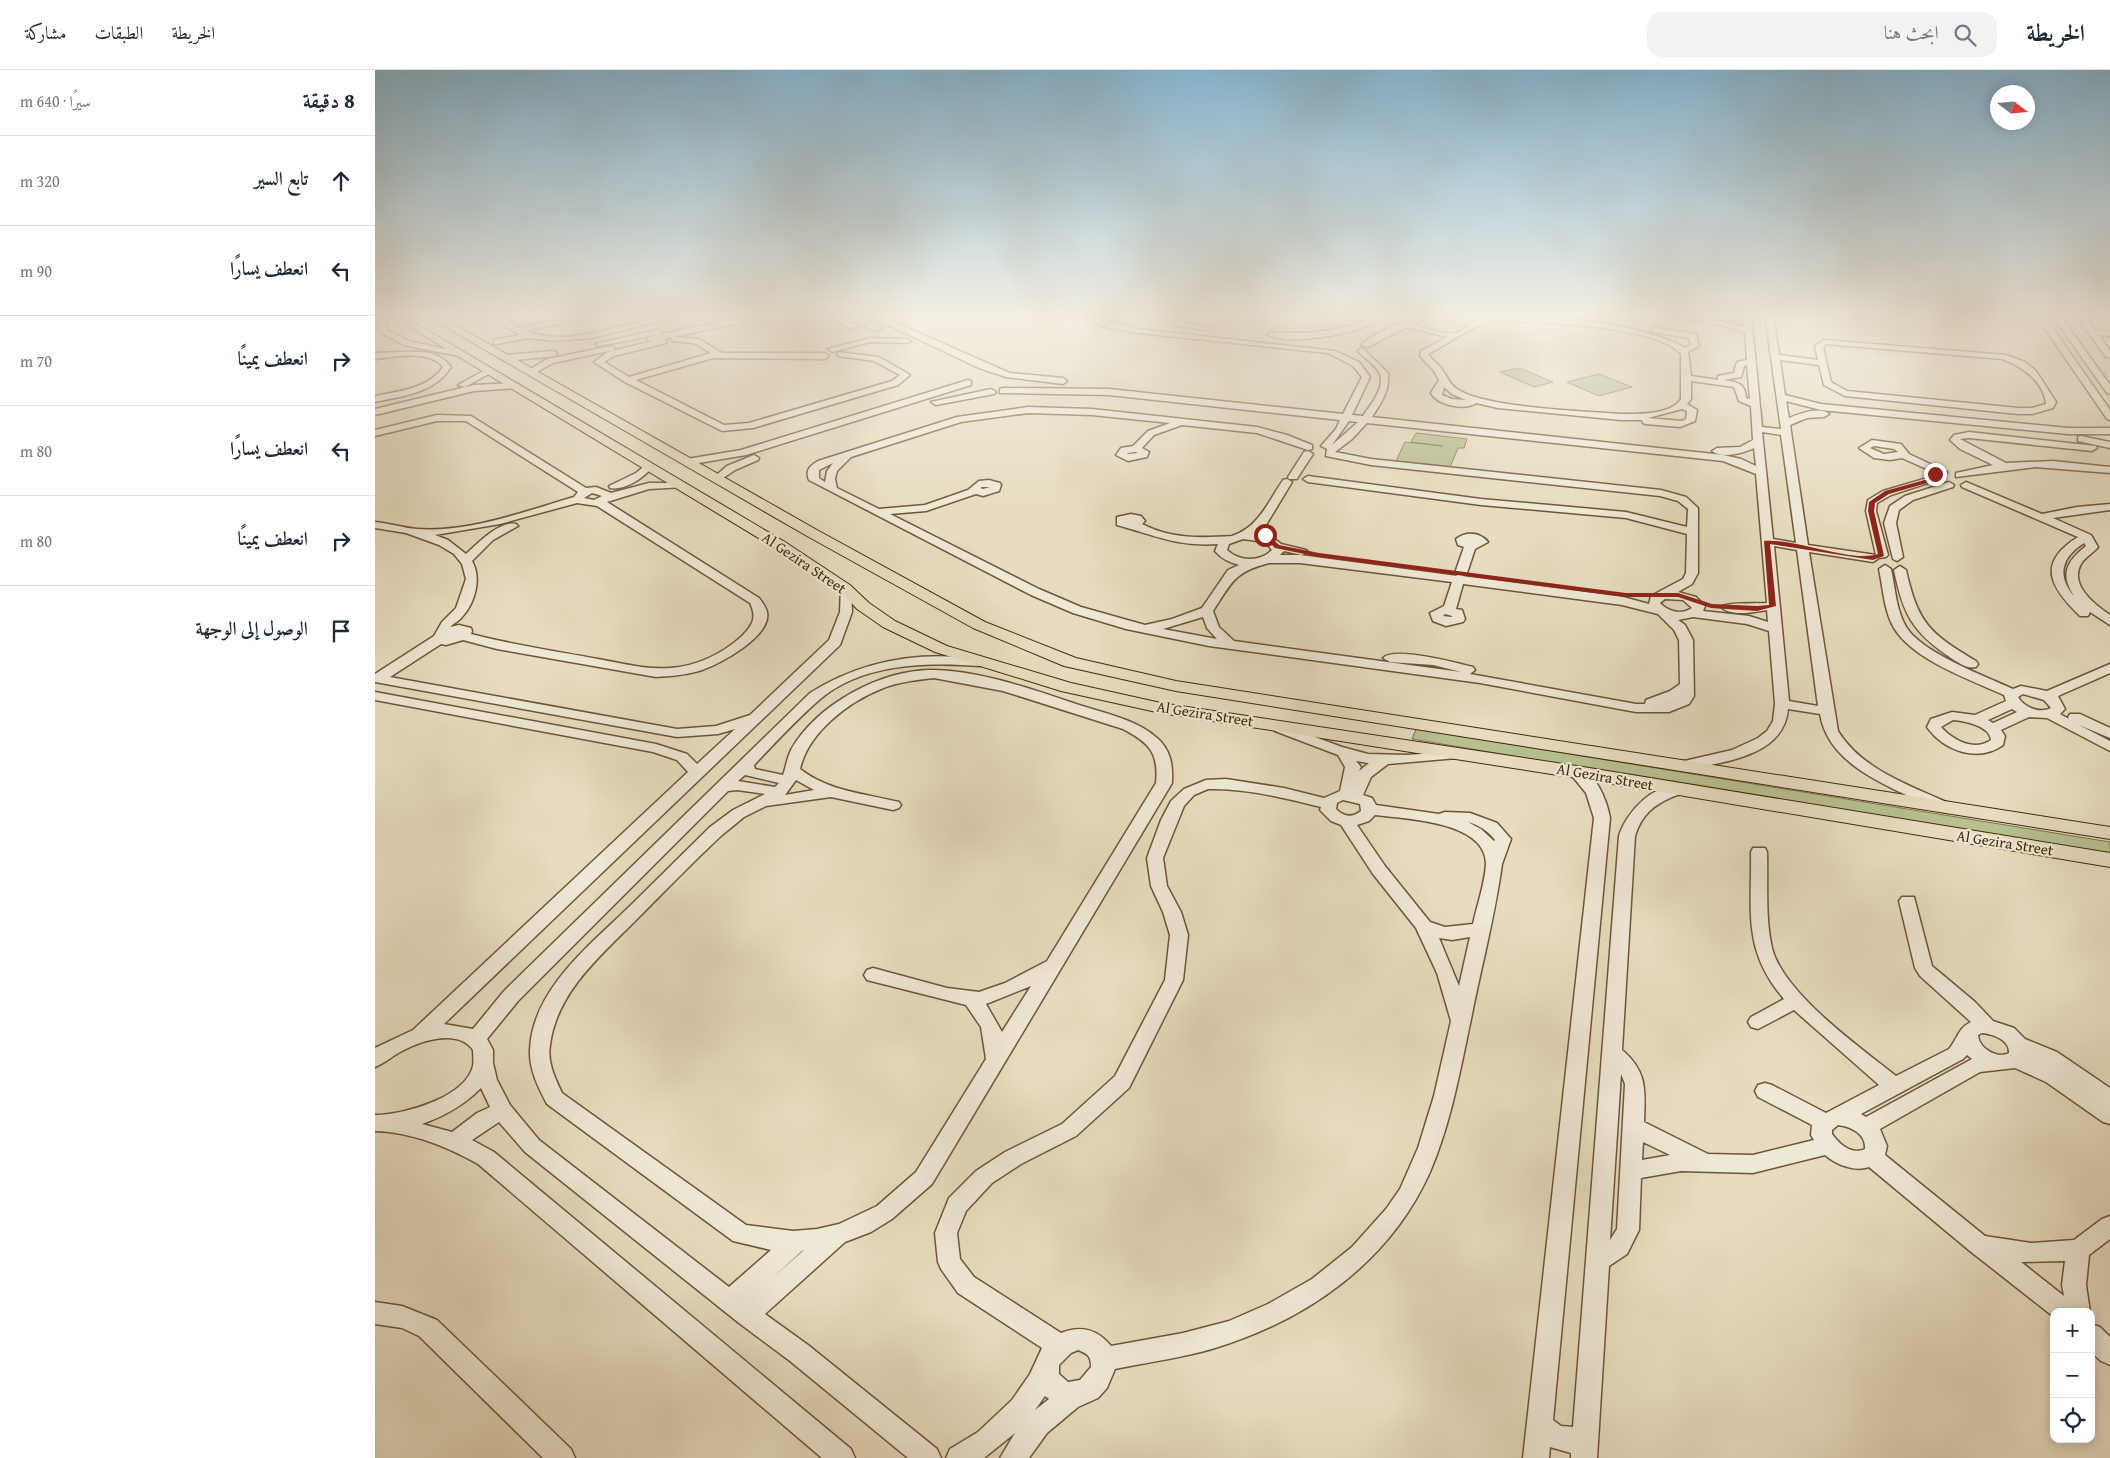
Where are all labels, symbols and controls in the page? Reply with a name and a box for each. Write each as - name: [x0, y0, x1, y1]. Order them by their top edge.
- search box: [1647, 12, 1997, 57]
- text: الخريطة: [2027, 15, 2085, 50]
- text: ابحث هنا: [1884, 18, 1939, 46]
- text: مشاركة: [25, 19, 66, 46]
- text: الطبقات: [94, 19, 143, 46]
- text: الخريطة: [171, 19, 215, 46]
- icon: search: [1951, 21, 1979, 49]
- text: 8 دقيقة: [303, 85, 355, 116]
- north arrow: [1990, 85, 2035, 130]
- text: سيرًا · 640 m: [20, 89, 91, 113]
- text: تابع السير: [254, 164, 308, 192]
- icon: ahead: [327, 167, 355, 195]
- text: 320 m: [20, 169, 60, 193]
- text: انعطف يسارًا: [230, 254, 308, 282]
- icon: left: [327, 257, 355, 285]
- text: 90 m: [20, 259, 52, 283]
- text: انعطف يمينًا: [238, 344, 308, 372]
- icon: right: [327, 347, 355, 375]
- text: 70 m: [20, 349, 52, 373]
- text: انعطف يسارًا: [230, 434, 308, 462]
- icon: left: [327, 437, 355, 465]
- text: 80 m: [20, 439, 52, 463]
- route end: [1924, 463, 1947, 486]
- text: انعطف يمينًا: [238, 524, 308, 552]
- route start: [1254, 524, 1277, 547]
- icon: right: [327, 527, 355, 555]
- street label: Al Gezira Street: [758, 527, 851, 599]
- text: 80 m: [20, 529, 52, 553]
- text: الوصول إلى الوجهة: [196, 614, 308, 642]
- icon: arrive: [327, 617, 355, 645]
- street label: Al Gezira Street: [1155, 695, 1256, 732]
- street label: Al Gezira Street: [1555, 758, 1656, 795]
- street label: Al Gezira Street: [1955, 824, 2056, 861]
- map controls: [2050, 1308, 2095, 1443]
- button: +: [2050, 1308, 2095, 1353]
- button: −: [2050, 1353, 2095, 1398]
- button: locate: [2050, 1398, 2095, 1443]

